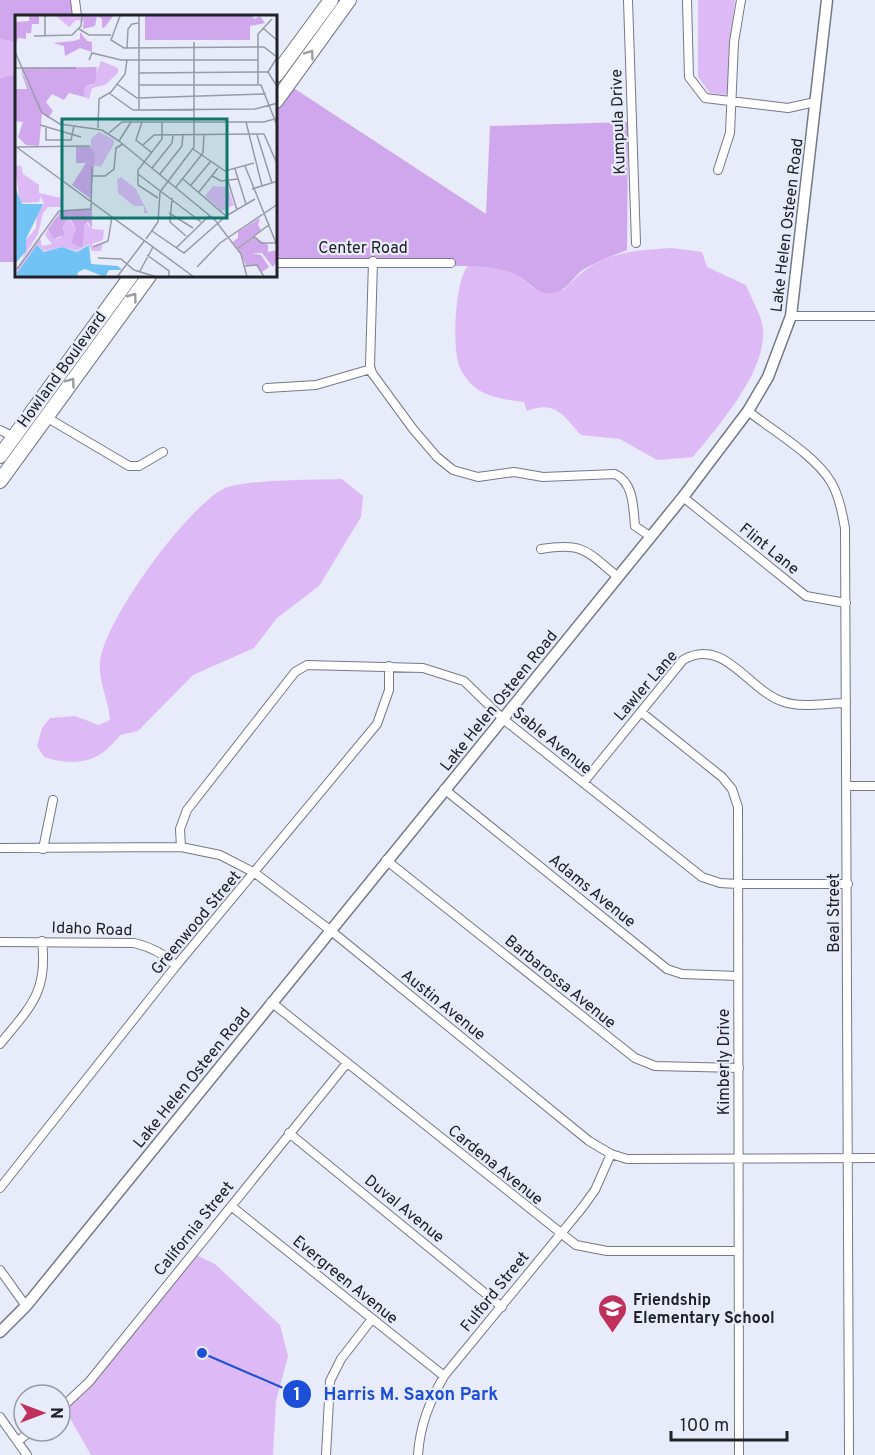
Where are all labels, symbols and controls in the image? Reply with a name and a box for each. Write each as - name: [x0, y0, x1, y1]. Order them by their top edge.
- inset map: [15, 15, 278, 278]
- one-way arrow: [303, 49, 314, 60]
- street label: Kumpula Drive: [607, 69, 631, 175]
- street label: Lake Helen Osteen Road: [767, 137, 809, 313]
- street label: Center Road: [318, 239, 408, 259]
- one-way arrow: [126, 293, 137, 304]
- street label: Howland Boulevard: [14, 308, 111, 432]
- one-way arrow: [64, 378, 75, 389]
- street label: Flint Lane: [735, 519, 803, 580]
- street label: Lake Helen Osteen Road: [437, 627, 562, 776]
- street label: Lawler Lane: [610, 647, 683, 726]
- street label: Sable Avenue: [508, 703, 595, 780]
- street label: Adams Avenue: [544, 850, 639, 933]
- street label: Greenwood Street: [147, 867, 246, 979]
- street label: Beal Street: [825, 873, 845, 953]
- street label: Idaho Road: [51, 919, 133, 941]
- street label: Barbarossa Avenue: [500, 931, 620, 1034]
- street label: Austin Avenue: [397, 966, 489, 1046]
- street label: Lake Helen Osteen Road: [130, 1004, 255, 1153]
- street label: Kimberly Drive: [715, 1009, 735, 1115]
- street label: Cardena Avenue: [443, 1121, 546, 1210]
- street label: Duval Avenue: [360, 1171, 448, 1248]
- street label: California Street: [150, 1178, 239, 1281]
- street label: Evergreen Avenue: [288, 1232, 401, 1329]
- street label: Fulford Street: [457, 1248, 534, 1337]
- place label: Friendship Elementary School: [633, 1291, 775, 1329]
- school or university icon: Friendship Elementary School: [596, 1292, 628, 1334]
- callout: Harris M. Saxon Park: [282, 1376, 511, 1412]
- north arrow: [12, 1383, 72, 1443]
- text: 1: [293, 1384, 301, 1407]
- text: Harris M. Saxon Park: [324, 1384, 498, 1407]
- scale bar: [671, 1404, 786, 1442]
- text: N: [45, 1407, 65, 1419]
- text: 100 m: [680, 1415, 729, 1438]

